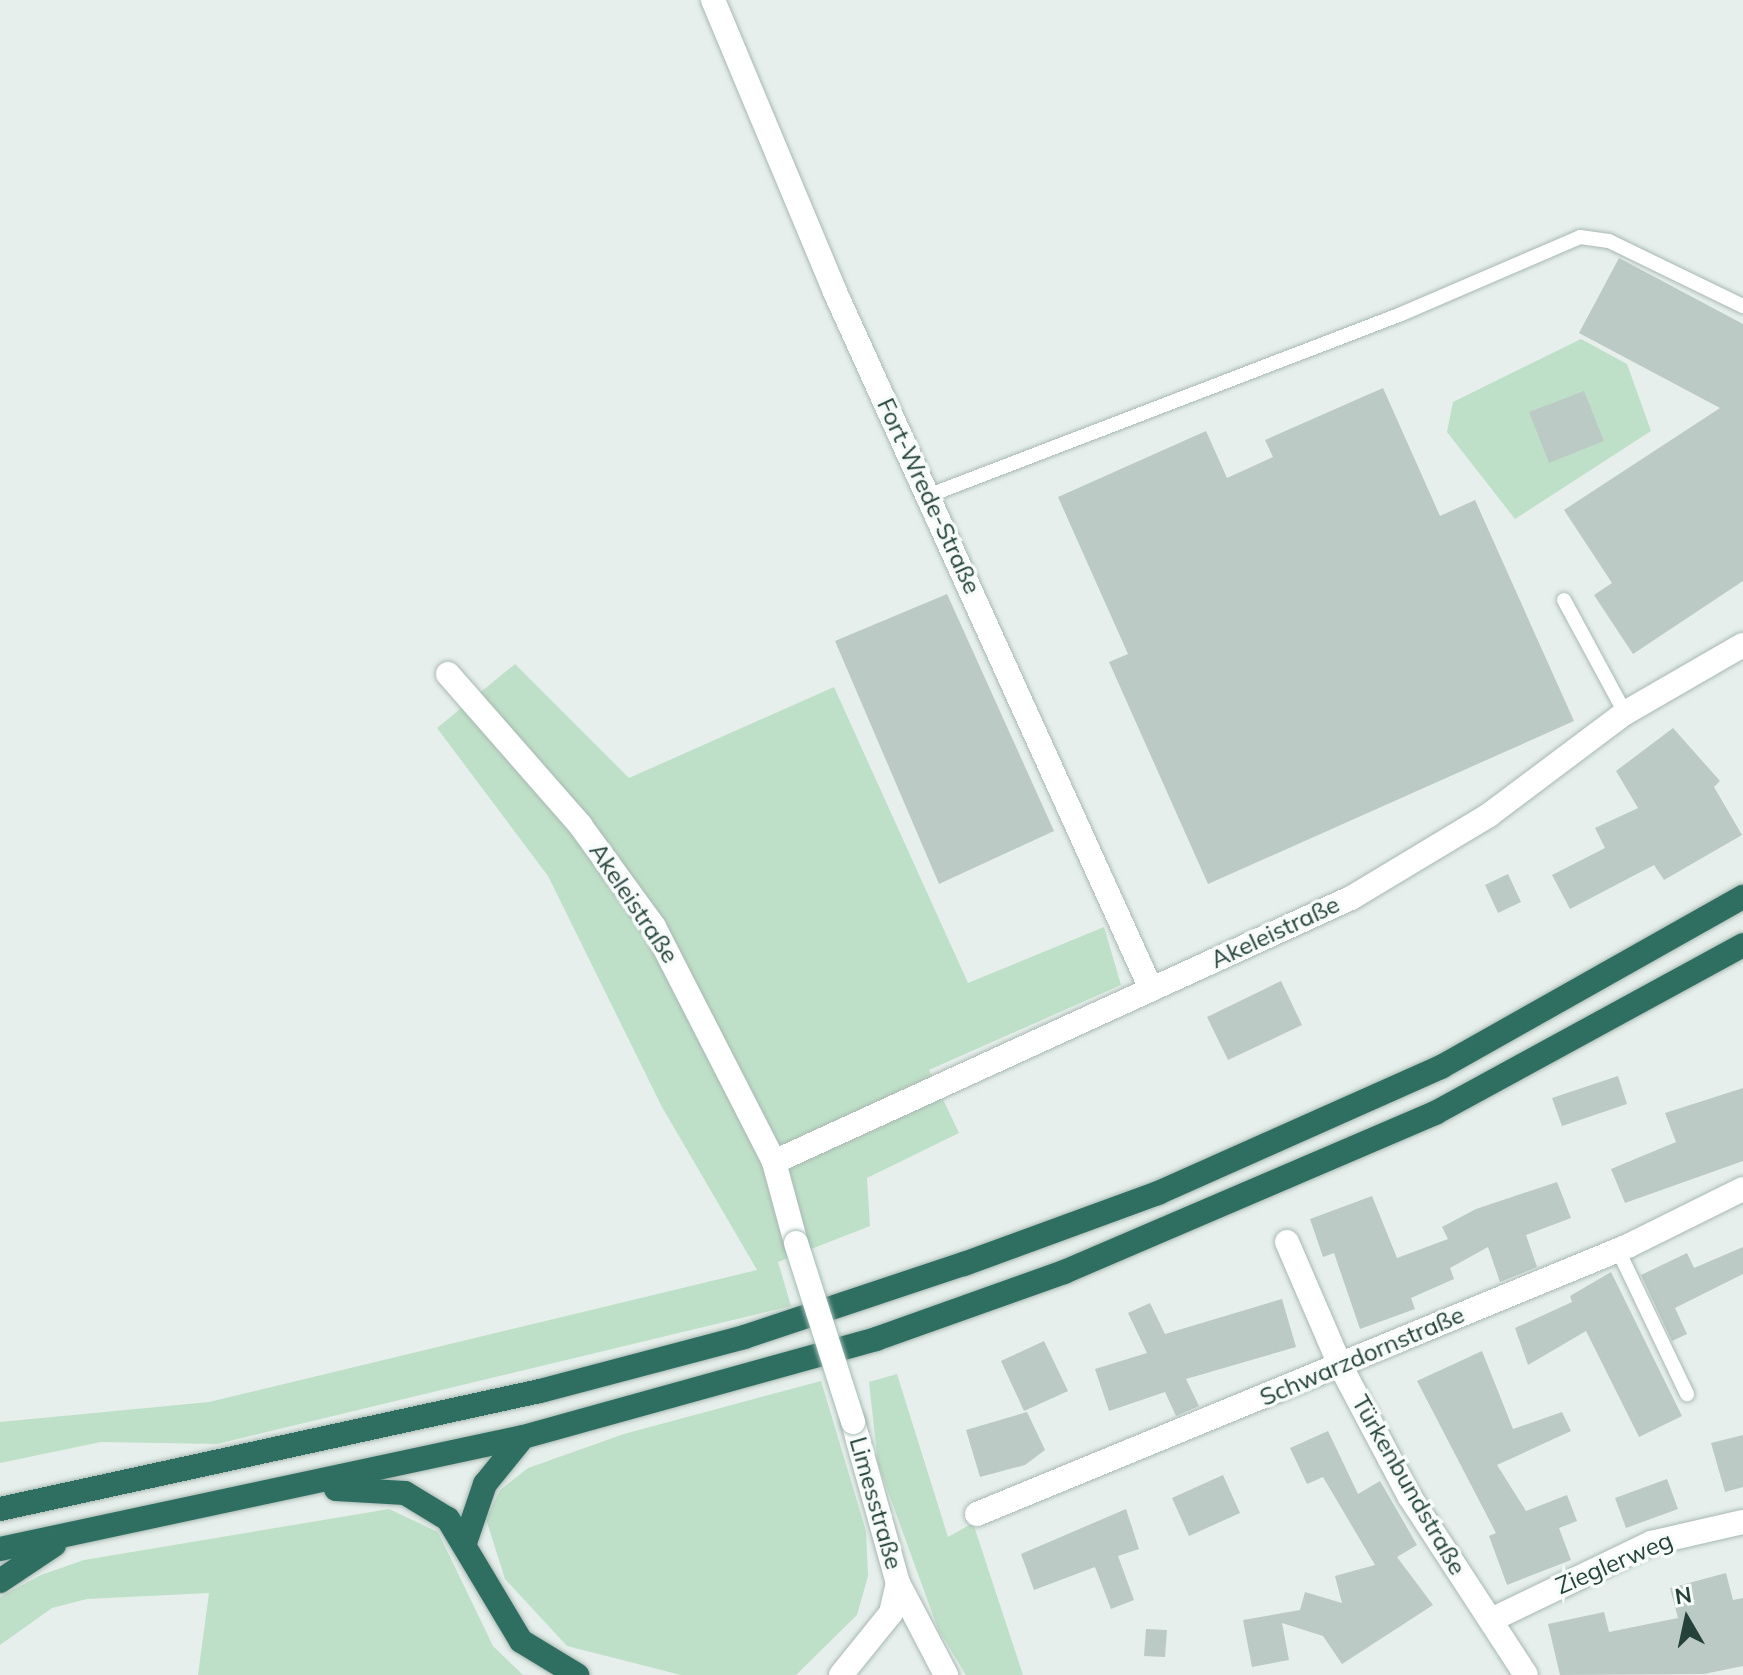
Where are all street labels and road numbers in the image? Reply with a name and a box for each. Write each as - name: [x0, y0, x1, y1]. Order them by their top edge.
- street label: Fort-Wrede-Straße: [871, 394, 987, 598]
- street label: Akeleistraße: [583, 837, 685, 969]
- street label: Akeleistraße: [1206, 890, 1344, 974]
- street label: Schwarzdornstraße: [1256, 1300, 1468, 1412]
- street label: Türkenbundstraße: [1346, 1390, 1472, 1580]
- street label: Limesstraße: [843, 1434, 909, 1572]
- street label: Zieglerweg: [1551, 1526, 1677, 1600]

